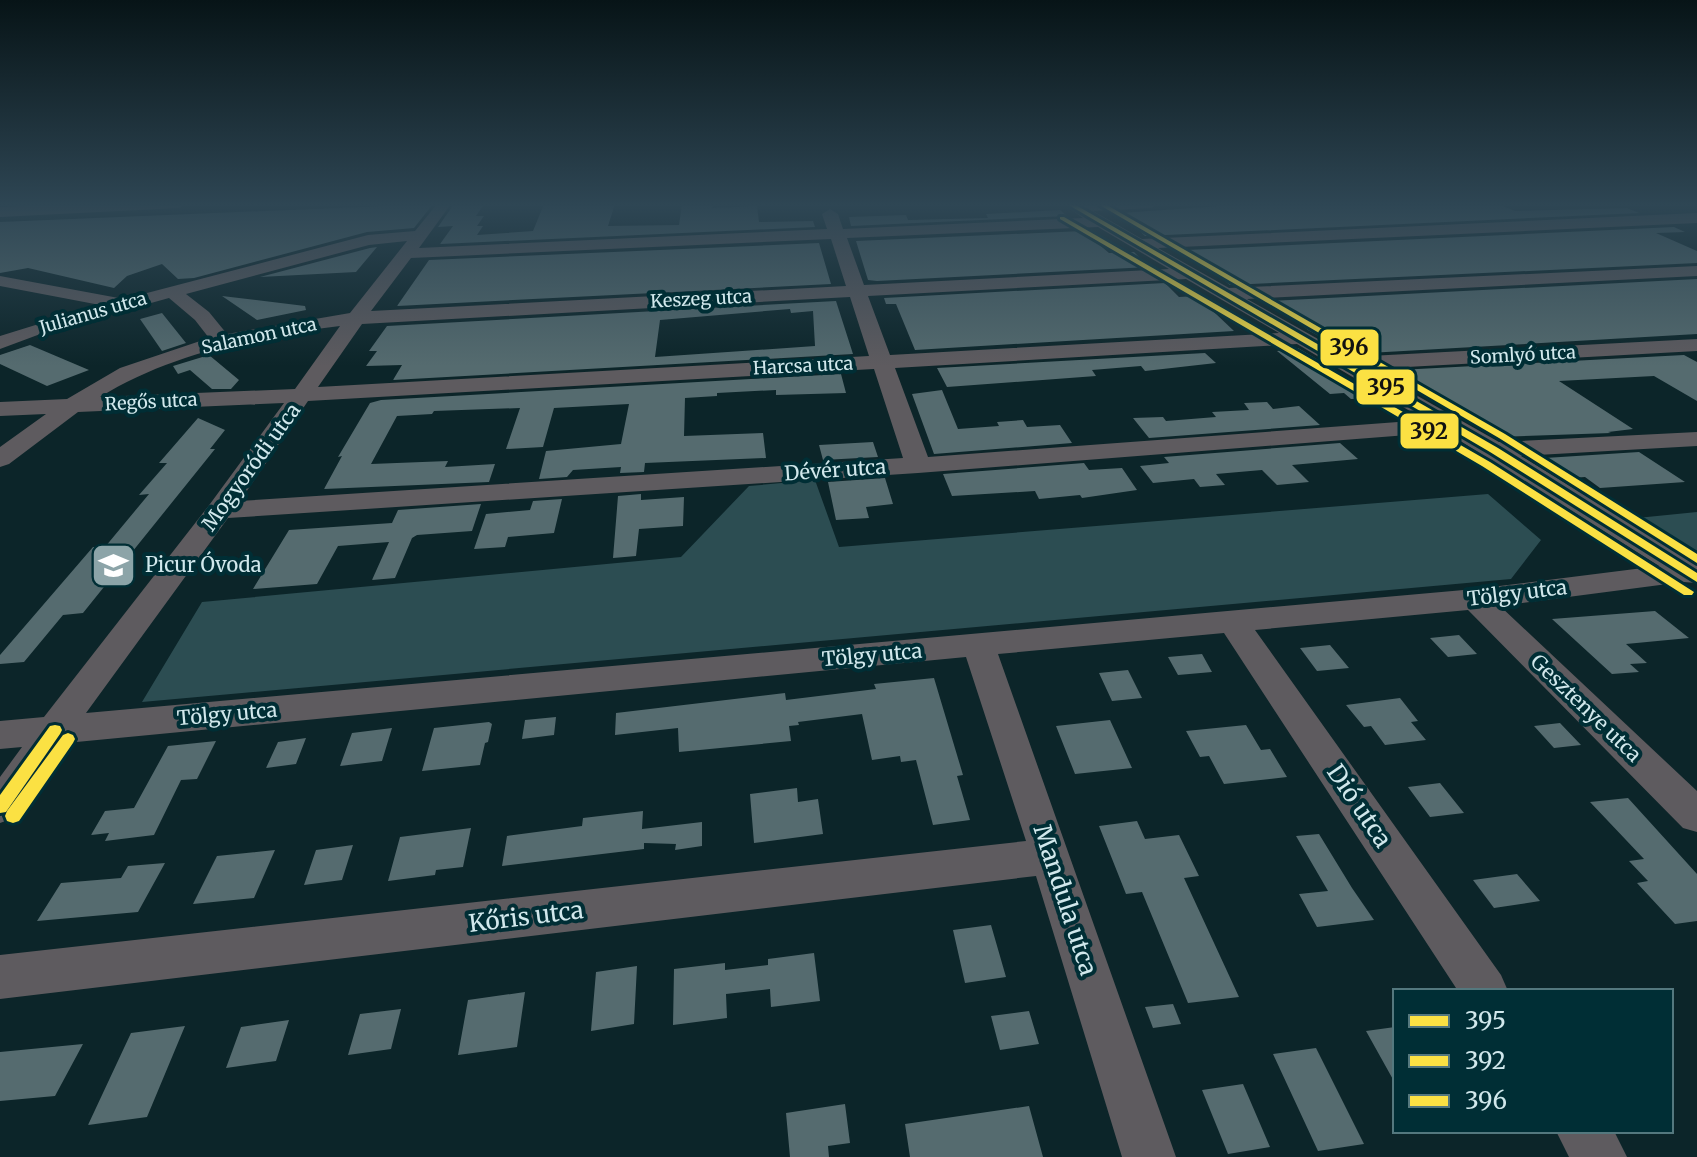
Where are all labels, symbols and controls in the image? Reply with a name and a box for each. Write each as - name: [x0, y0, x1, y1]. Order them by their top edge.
- street label: Keszeg utca: [650, 284, 753, 313]
- street label: Julianus utca: [36, 286, 150, 339]
- street label: Salamon utca: [199, 312, 319, 359]
- line badge: 396: [1319, 328, 1380, 367]
- text: 396: [1330, 333, 1368, 361]
- street label: Somlyó utca: [1469, 340, 1577, 369]
- street label: Harcsa utca: [752, 351, 854, 380]
- line badge: 395: [1355, 368, 1416, 406]
- text: 395: [1367, 373, 1405, 401]
- street label: Regős utca: [104, 388, 198, 415]
- street label: Mogyoródi utca: [196, 398, 305, 535]
- line badge: 392: [1399, 412, 1460, 450]
- text: 392: [1410, 417, 1448, 445]
- street label: Dévér utca: [783, 453, 887, 486]
- school or university icon: Picur Óvoda: [90, 541, 138, 589]
- place label: Picur Óvoda: [145, 551, 262, 577]
- street label: Tölgy utca: [1466, 574, 1569, 611]
- street label: Tölgy utca: [821, 638, 923, 671]
- street label: Gesztenye utca: [1526, 649, 1647, 767]
- street label: Tölgy utca: [176, 697, 278, 730]
- street label: Dió utca: [1320, 758, 1399, 853]
- street label: Mandula utca: [1027, 821, 1104, 979]
- street label: Kőris utca: [467, 894, 585, 939]
- legend: [1393, 989, 1673, 1133]
- text: 395: [1465, 1005, 1506, 1036]
- text: 392: [1465, 1045, 1506, 1076]
- text: 396: [1465, 1085, 1507, 1116]

